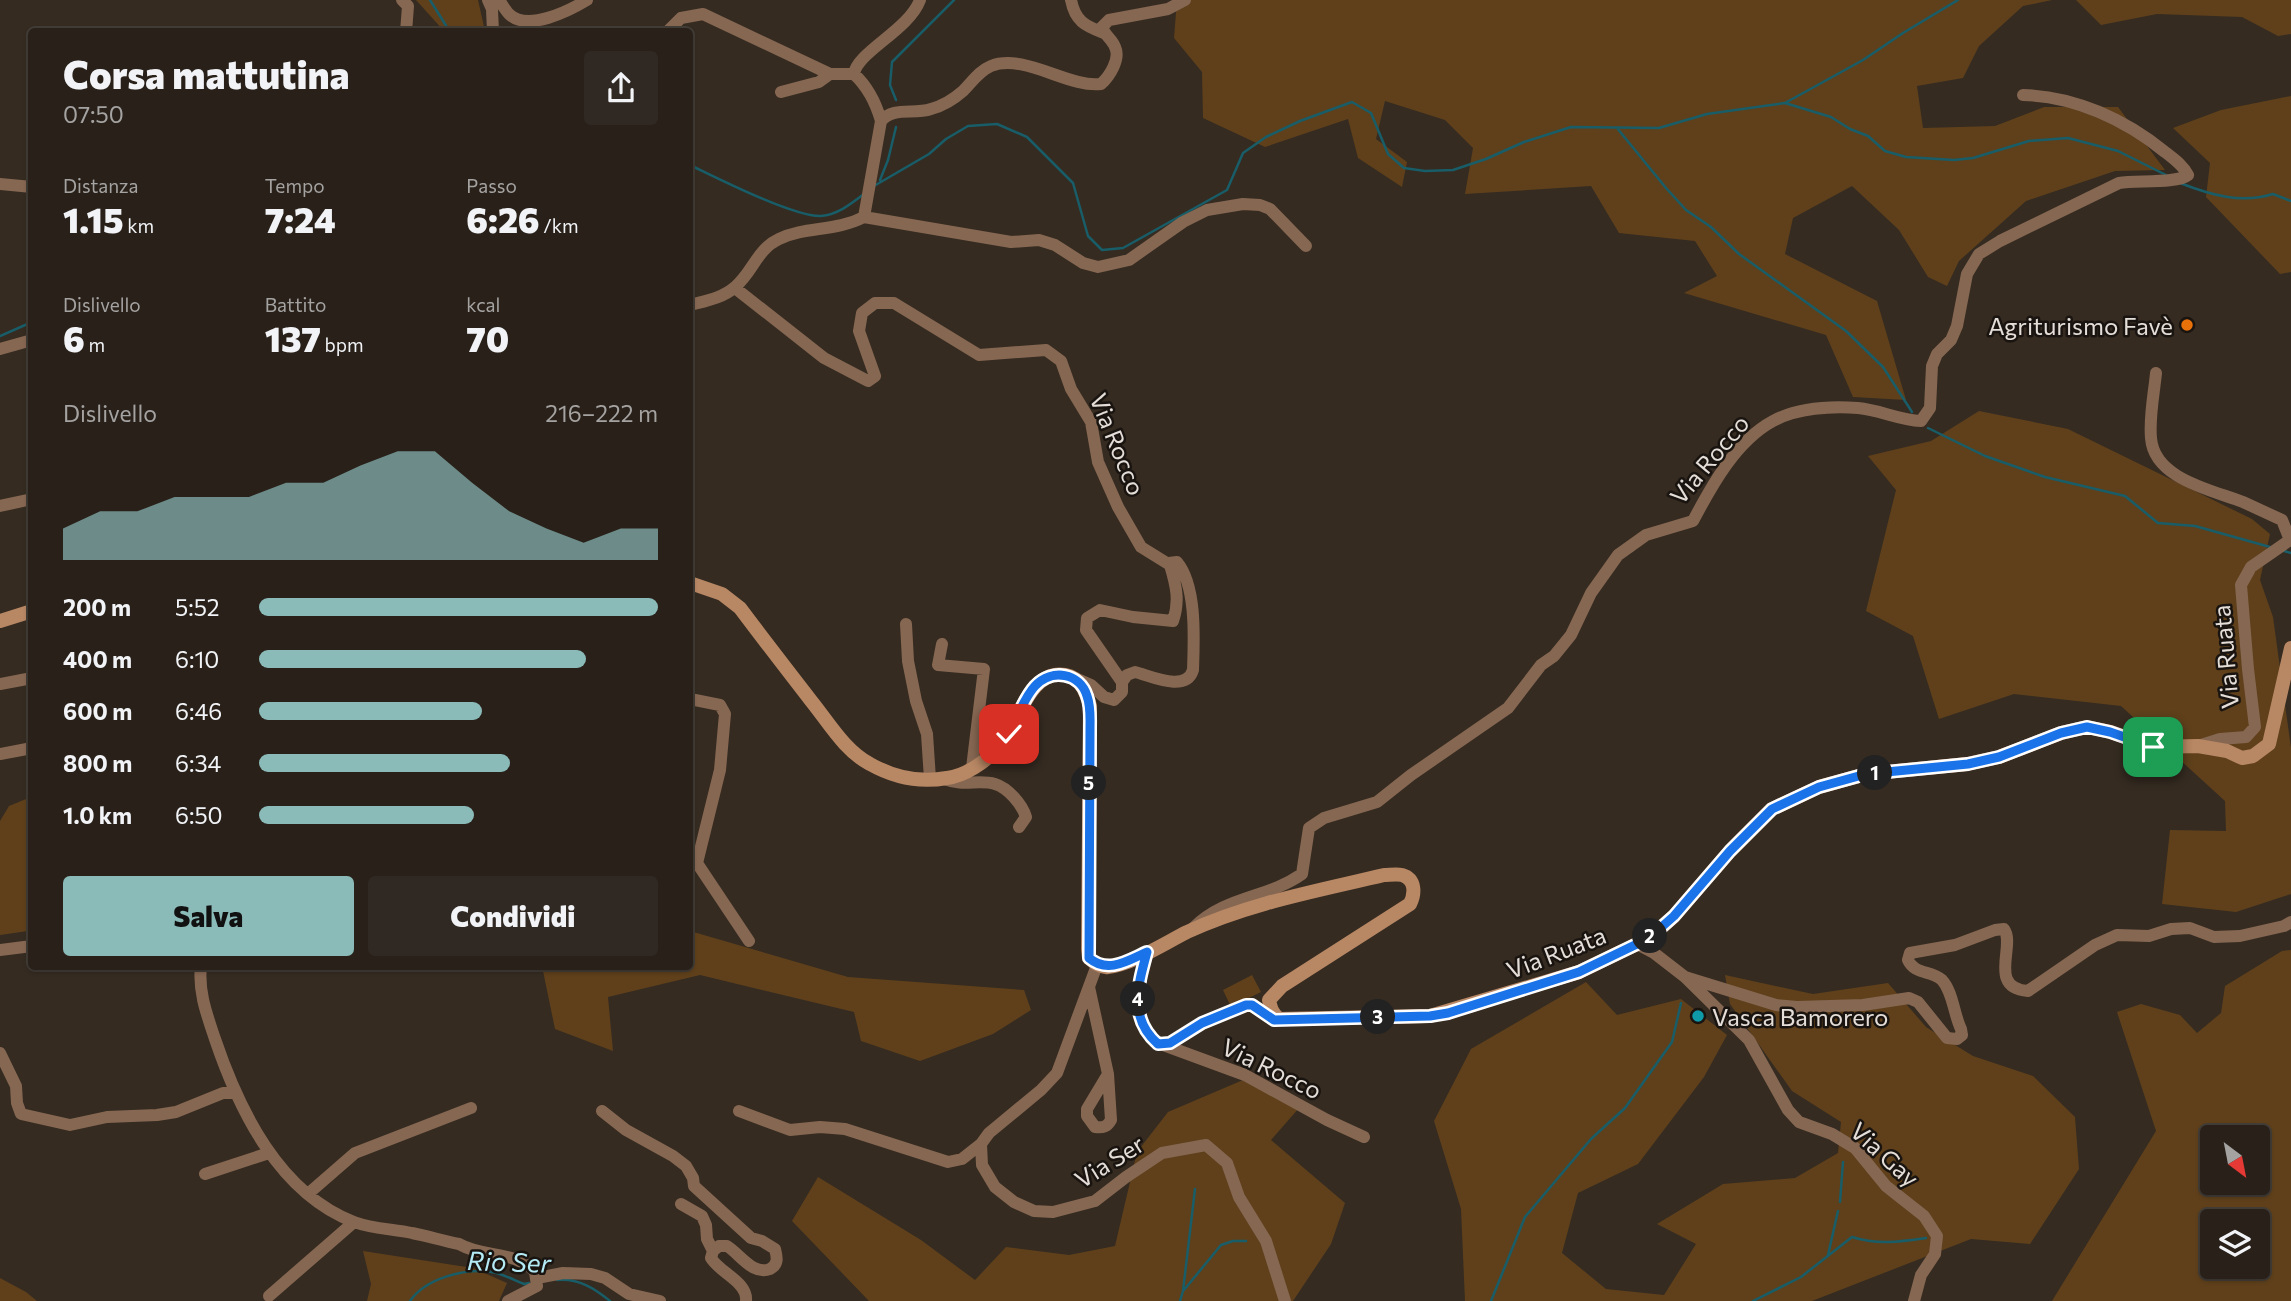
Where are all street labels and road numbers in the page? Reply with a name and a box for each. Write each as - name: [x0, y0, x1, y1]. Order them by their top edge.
- street label: Via Rocco: [1084, 389, 1152, 499]
- street label: Via Rocco: [1663, 408, 1755, 510]
- street label: Via Ruata: [2206, 604, 2244, 710]
- street label: Via Ruata: [1502, 920, 1610, 984]
- street label: Via Rocco: [1217, 1031, 1327, 1105]
- street label: Via Gay: [1845, 1116, 1925, 1192]
- street label: Via Ser: [1069, 1128, 1149, 1193]

